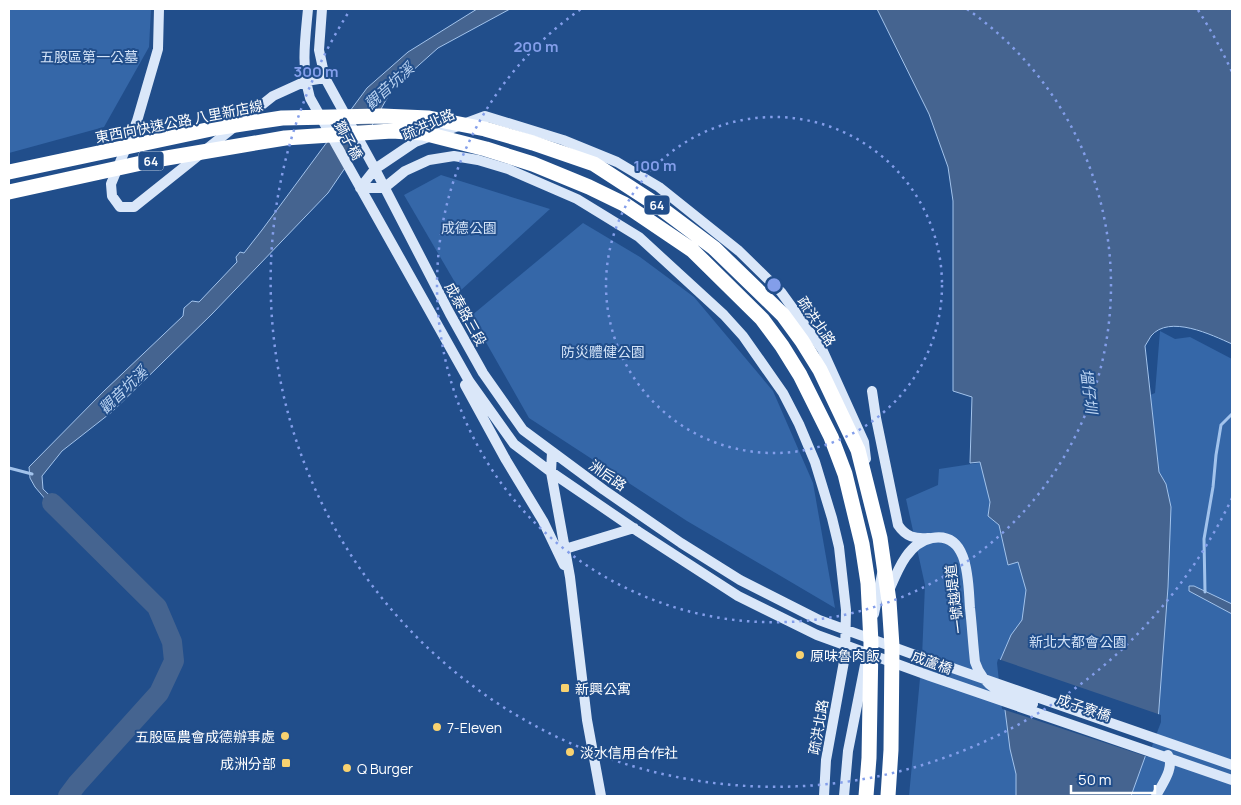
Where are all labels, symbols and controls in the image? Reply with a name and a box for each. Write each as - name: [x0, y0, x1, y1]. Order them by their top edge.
- text: 200 m: [513, 36, 559, 57]
- park label: 五股區第一公墓: [40, 47, 138, 66]
- water label: 觀音坑溪: [360, 57, 420, 114]
- text: 300 m: [294, 61, 338, 82]
- street label: 東西向快速公路 八里新店線: [93, 95, 265, 147]
- street label: 疏洪北路: [399, 104, 457, 144]
- street label: 獅子橋: [331, 117, 367, 163]
- road number: 64: [138, 152, 164, 170]
- text: 100 m: [634, 155, 676, 176]
- road number: 64: [644, 196, 670, 214]
- park label: 成德公園: [441, 218, 497, 237]
- centre of rings: [765, 276, 783, 294]
- street label: 成泰路三段: [441, 279, 491, 349]
- street label: 疏洪北路: [793, 292, 841, 350]
- park label: 防災體健公園: [561, 342, 645, 361]
- water label: 觀音坑溪: [94, 360, 153, 418]
- water label: 塭仔圳: [1076, 367, 1102, 417]
- street label: 洲后路: [585, 455, 631, 495]
- street label: 一號越堤道: [940, 563, 968, 635]
- park label: 新北大都會公園: [1029, 632, 1127, 651]
- place label: 原味魯肉飯: [810, 646, 880, 665]
- street label: 成蘆橋: [909, 646, 955, 678]
- marker: 原味魯肉飯: [794, 649, 806, 661]
- place label: 新興公寓: [575, 679, 631, 698]
- marker: 新興公寓: [559, 682, 571, 694]
- street label: 成子寮橋: [1054, 689, 1114, 725]
- street label: 疏洪北路: [804, 698, 832, 756]
- place label: 7-Eleven: [447, 718, 502, 737]
- marker: 7-Eleven: [431, 721, 443, 733]
- place label: 五股區農會成德辦事處: [135, 727, 275, 746]
- marker: 五股區農會成德辦事處: [279, 730, 291, 742]
- place label: 淡水信用合作社: [580, 743, 678, 762]
- marker: 淡水信用合作社: [564, 746, 576, 758]
- place label: 成洲分部: [220, 754, 276, 773]
- marker: 成洲分部: [280, 757, 292, 769]
- place label: Q Burger: [357, 759, 413, 778]
- marker: Q Burger: [341, 762, 353, 774]
- scale bar: [1071, 762, 1155, 794]
- text: 50 m: [1078, 769, 1112, 790]

